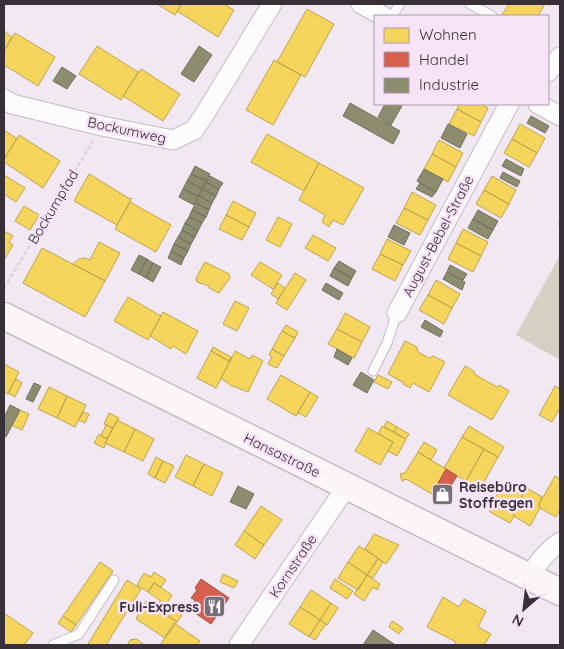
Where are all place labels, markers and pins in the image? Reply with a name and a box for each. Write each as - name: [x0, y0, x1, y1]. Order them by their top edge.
- place label: Reisebüro Stoffregen: [459, 478, 533, 512]
- shop icon: Reisebüro Stoffregen: [431, 483, 455, 507]
- restaurant icon: Fuli-Express: [203, 595, 227, 619]
- place label: Fuli-Express: [119, 598, 199, 616]

